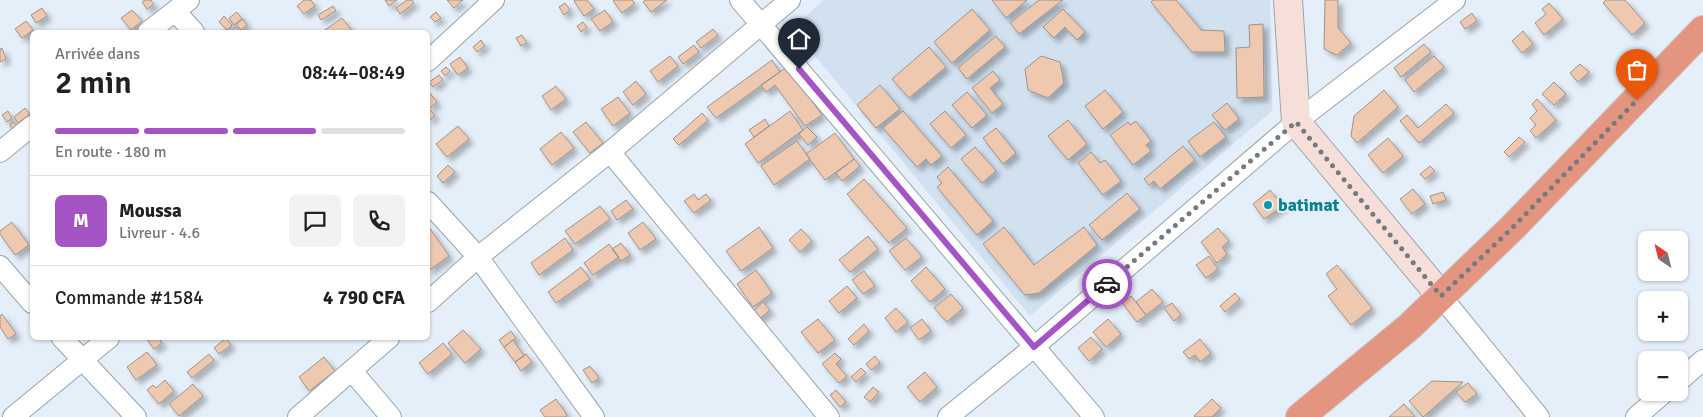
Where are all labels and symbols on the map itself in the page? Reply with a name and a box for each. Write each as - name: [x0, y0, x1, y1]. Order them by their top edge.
- pin: [778, 18, 820, 69]
- pin: [1616, 49, 1658, 100]
- place label: batimat: [1278, 194, 1340, 216]
- marker: batimat: [1262, 199, 1274, 211]
- north arrow: [1638, 231, 1688, 281]
- courier: [1082, 259, 1132, 309]

